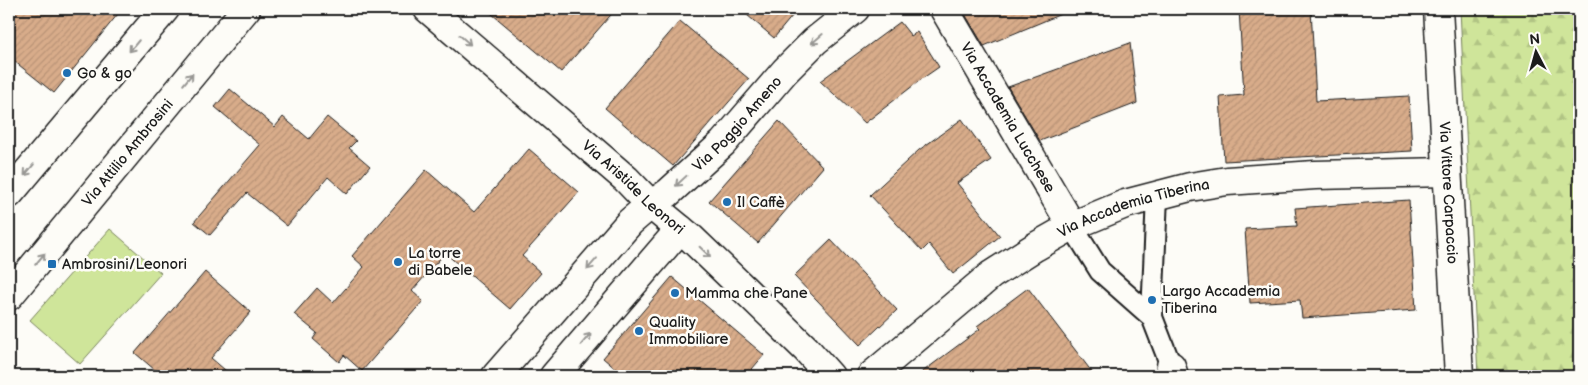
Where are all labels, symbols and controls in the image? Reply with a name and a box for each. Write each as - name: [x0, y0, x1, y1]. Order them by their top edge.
- north arrow: [1510, 28, 1560, 78]
- text: N: [1529, 31, 1541, 49]
- one-way arrow: [811, 34, 824, 45]
- one-way arrow: [458, 35, 471, 46]
- one-way arrow: [129, 39, 140, 52]
- street label: Via Accademia Lucchese: [956, 39, 1059, 196]
- place label: Go & go: [77, 64, 132, 83]
- marker: Go & go: [61, 67, 73, 79]
- street label: Via Poggio Ameno: [689, 72, 786, 176]
- one-way arrow: [182, 73, 193, 86]
- street label: Via Attilio Ambrosini: [78, 95, 178, 210]
- street label: Via Vittore Carpaccio: [1434, 121, 1462, 265]
- street label: Via Aristide Leonori: [578, 136, 688, 239]
- one-way arrow: [23, 163, 34, 176]
- one-way arrow: [674, 175, 687, 187]
- street label: Via Accademia Tiberina: [1054, 175, 1211, 242]
- place label: Il Caffè: [737, 193, 785, 212]
- marker: Il Caffè: [721, 196, 733, 208]
- place label: La torre di Babele: [408, 244, 473, 280]
- one-way arrow: [699, 246, 712, 258]
- one-way arrow: [34, 252, 45, 265]
- place label: Ambrosini/Leonori: [62, 255, 187, 274]
- marker: La torre di Babele: [392, 256, 404, 268]
- marker: Ambrosini/Leonori: [46, 258, 58, 270]
- one-way arrow: [587, 258, 598, 271]
- place label: Largo Accademia Tiberina: [1162, 282, 1280, 318]
- place label: Mamma che Pane: [685, 284, 808, 303]
- marker: Mamma che Pane: [669, 287, 681, 299]
- marker: Largo Accademia Tiberina: [1146, 294, 1158, 306]
- place label: Quality Immobiliare: [649, 313, 728, 349]
- marker: Quality Immobiliare: [633, 325, 645, 337]
- one-way arrow: [580, 333, 591, 346]

